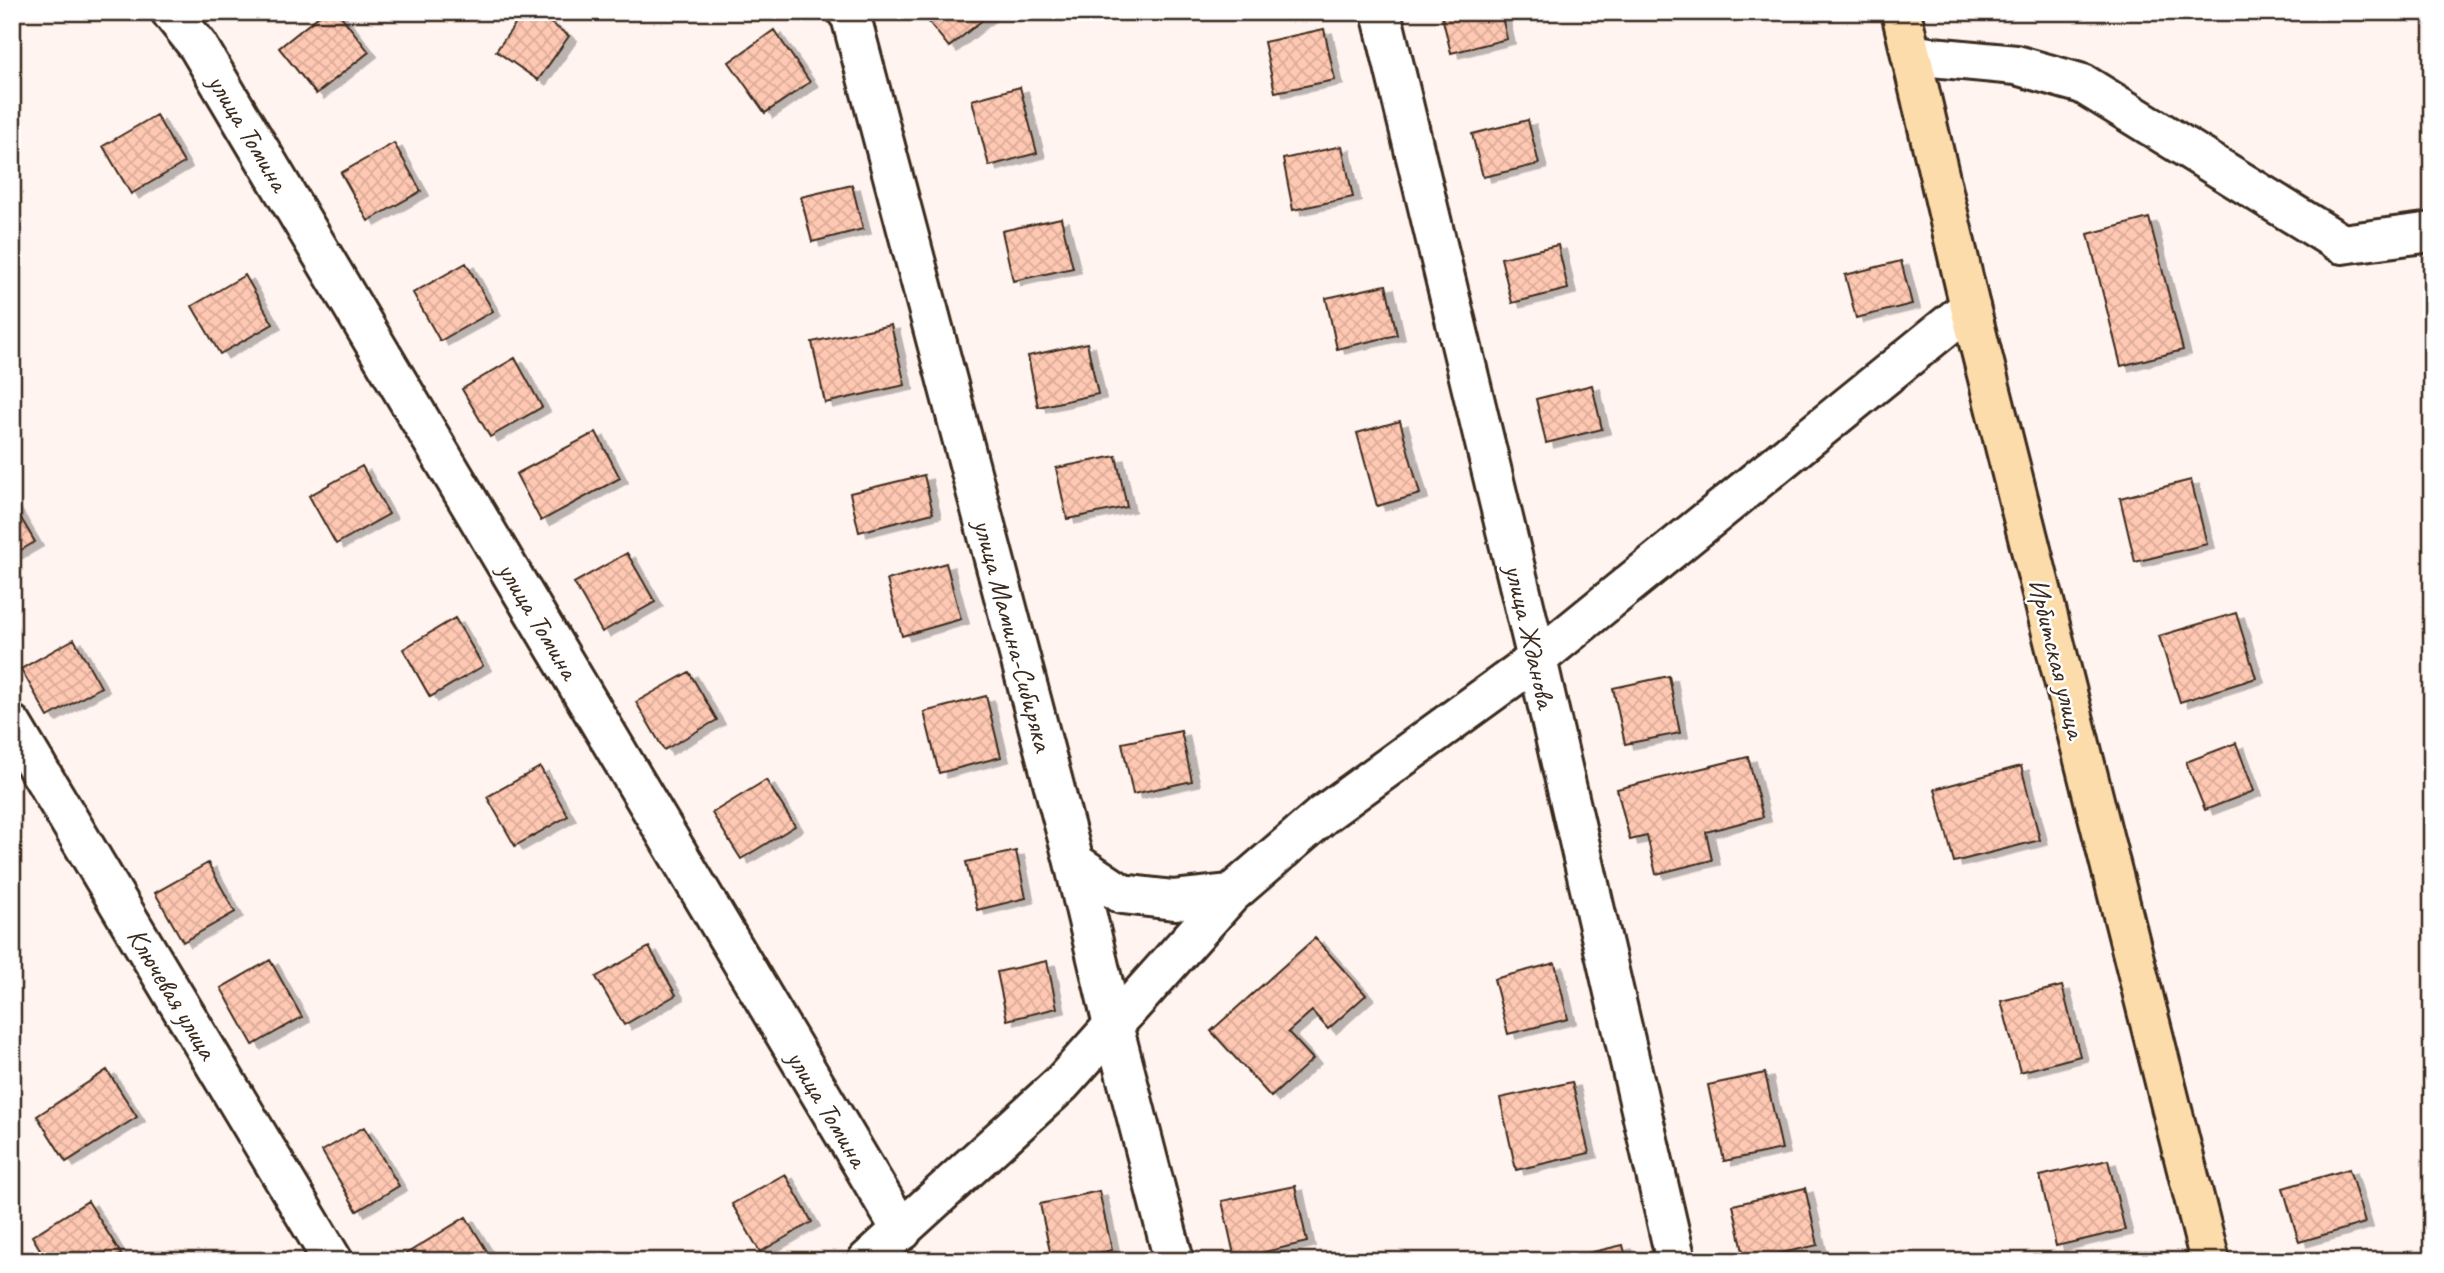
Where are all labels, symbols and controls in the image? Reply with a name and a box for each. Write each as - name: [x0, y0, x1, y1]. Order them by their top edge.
- street label: улица Томина: [199, 66, 298, 199]
- street label: улица Мамина-Сибиряка: [965, 513, 1062, 757]
- street label: улица Томина: [489, 554, 588, 687]
- street label: улица Жданова: [1497, 559, 1565, 714]
- street label: Ирбитская улица: [2021, 575, 2095, 744]
- street label: Ключевая улица: [120, 921, 226, 1067]
- street label: улица Томина: [778, 1042, 877, 1175]

